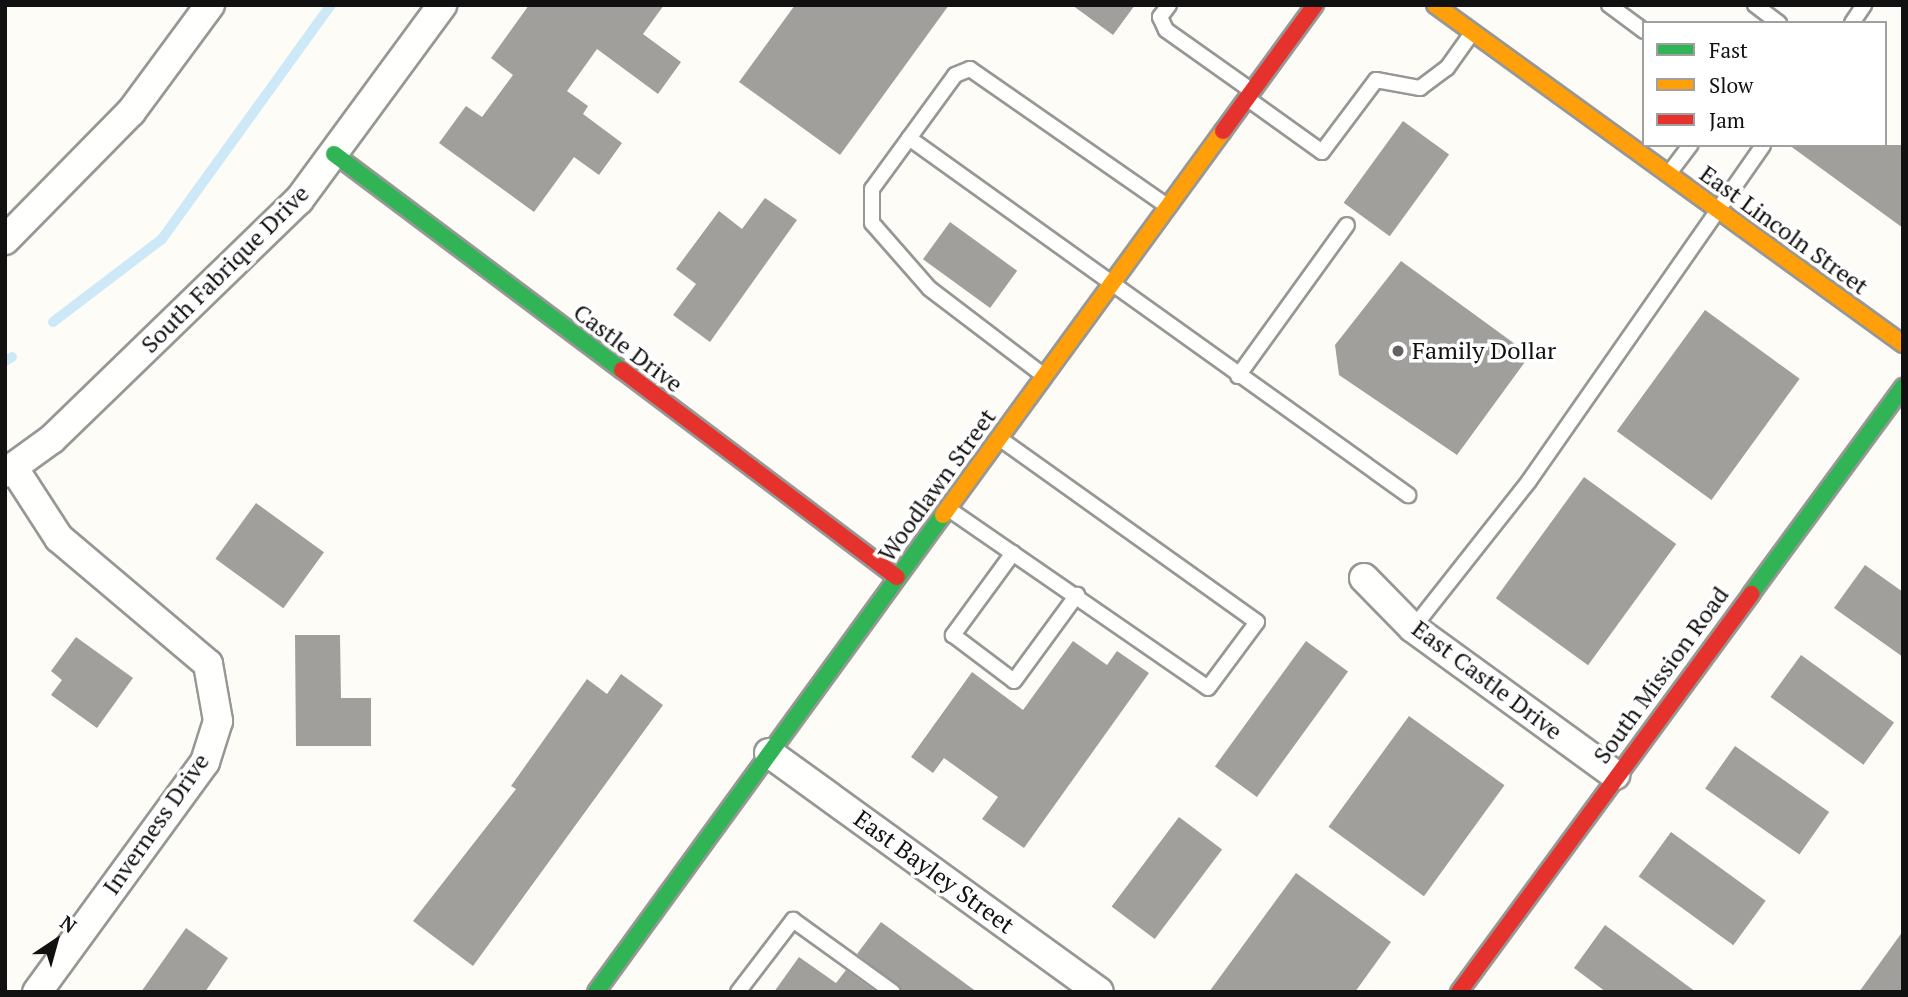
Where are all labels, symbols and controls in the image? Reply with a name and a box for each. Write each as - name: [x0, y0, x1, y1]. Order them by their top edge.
- legend: [1642, 21, 1887, 147]
- text: Fast: [1709, 36, 1748, 64]
- text: Slow: [1709, 71, 1753, 99]
- text: Jam: [1709, 106, 1745, 134]
- street label: East Lincoln Street: [1694, 159, 1874, 301]
- street label: South Fabrique Drive: [135, 179, 315, 359]
- street label: Castle Drive: [568, 298, 688, 398]
- place label: Family Dollar: [1412, 337, 1556, 365]
- marker: Family Dollar: [1390, 343, 1406, 359]
- street label: Woodlawn Street: [872, 403, 1002, 567]
- street label: South Mission Road: [1587, 581, 1735, 769]
- street label: East Castle Drive: [1406, 614, 1568, 746]
- street label: Inverness Drive: [97, 748, 215, 900]
- street label: East Bayley Street: [848, 804, 1020, 940]
- north arrow: [21, 906, 91, 976]
- text: N: [55, 909, 82, 938]

